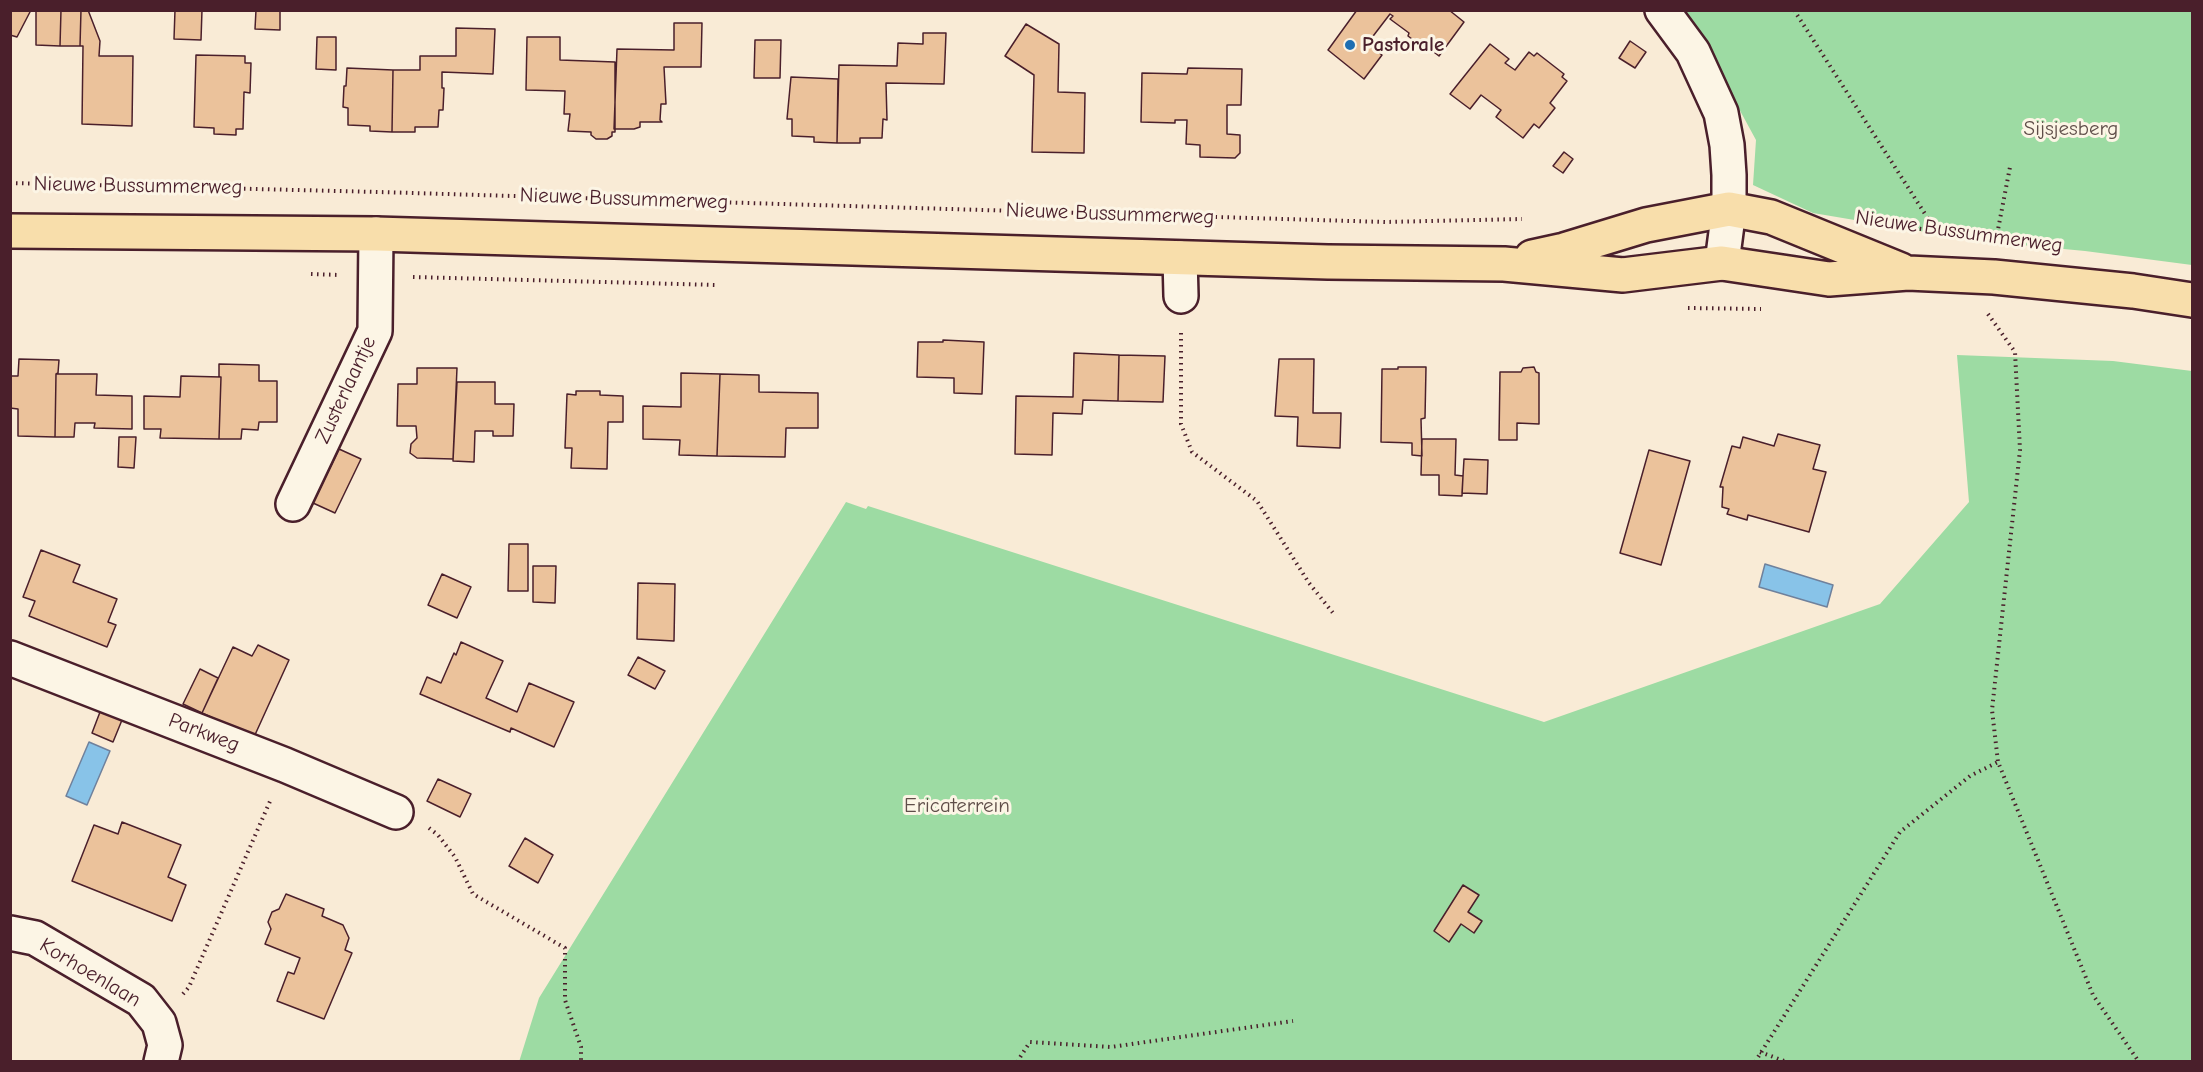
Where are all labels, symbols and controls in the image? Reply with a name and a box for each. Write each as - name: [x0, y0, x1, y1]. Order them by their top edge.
- place label: Pastorale: [1362, 32, 1444, 58]
- marker: Pastorale: [1343, 38, 1357, 52]
- park label: Sijsjesberg: [2024, 116, 2118, 142]
- street label: Nieuwe Bussummerweg: [33, 172, 243, 200]
- street label: Nieuwe Bussummerweg: [519, 183, 729, 215]
- street label: Nieuwe Bussummerweg: [1005, 198, 1215, 230]
- street label: Nieuwe Bussummerweg: [1854, 205, 2064, 259]
- street label: Zusterlaantje: [310, 332, 382, 448]
- street label: Parkweg: [165, 708, 243, 758]
- park label: Ericaterrein: [904, 793, 1010, 819]
- street label: Korhoenlaan: [35, 933, 145, 1013]

